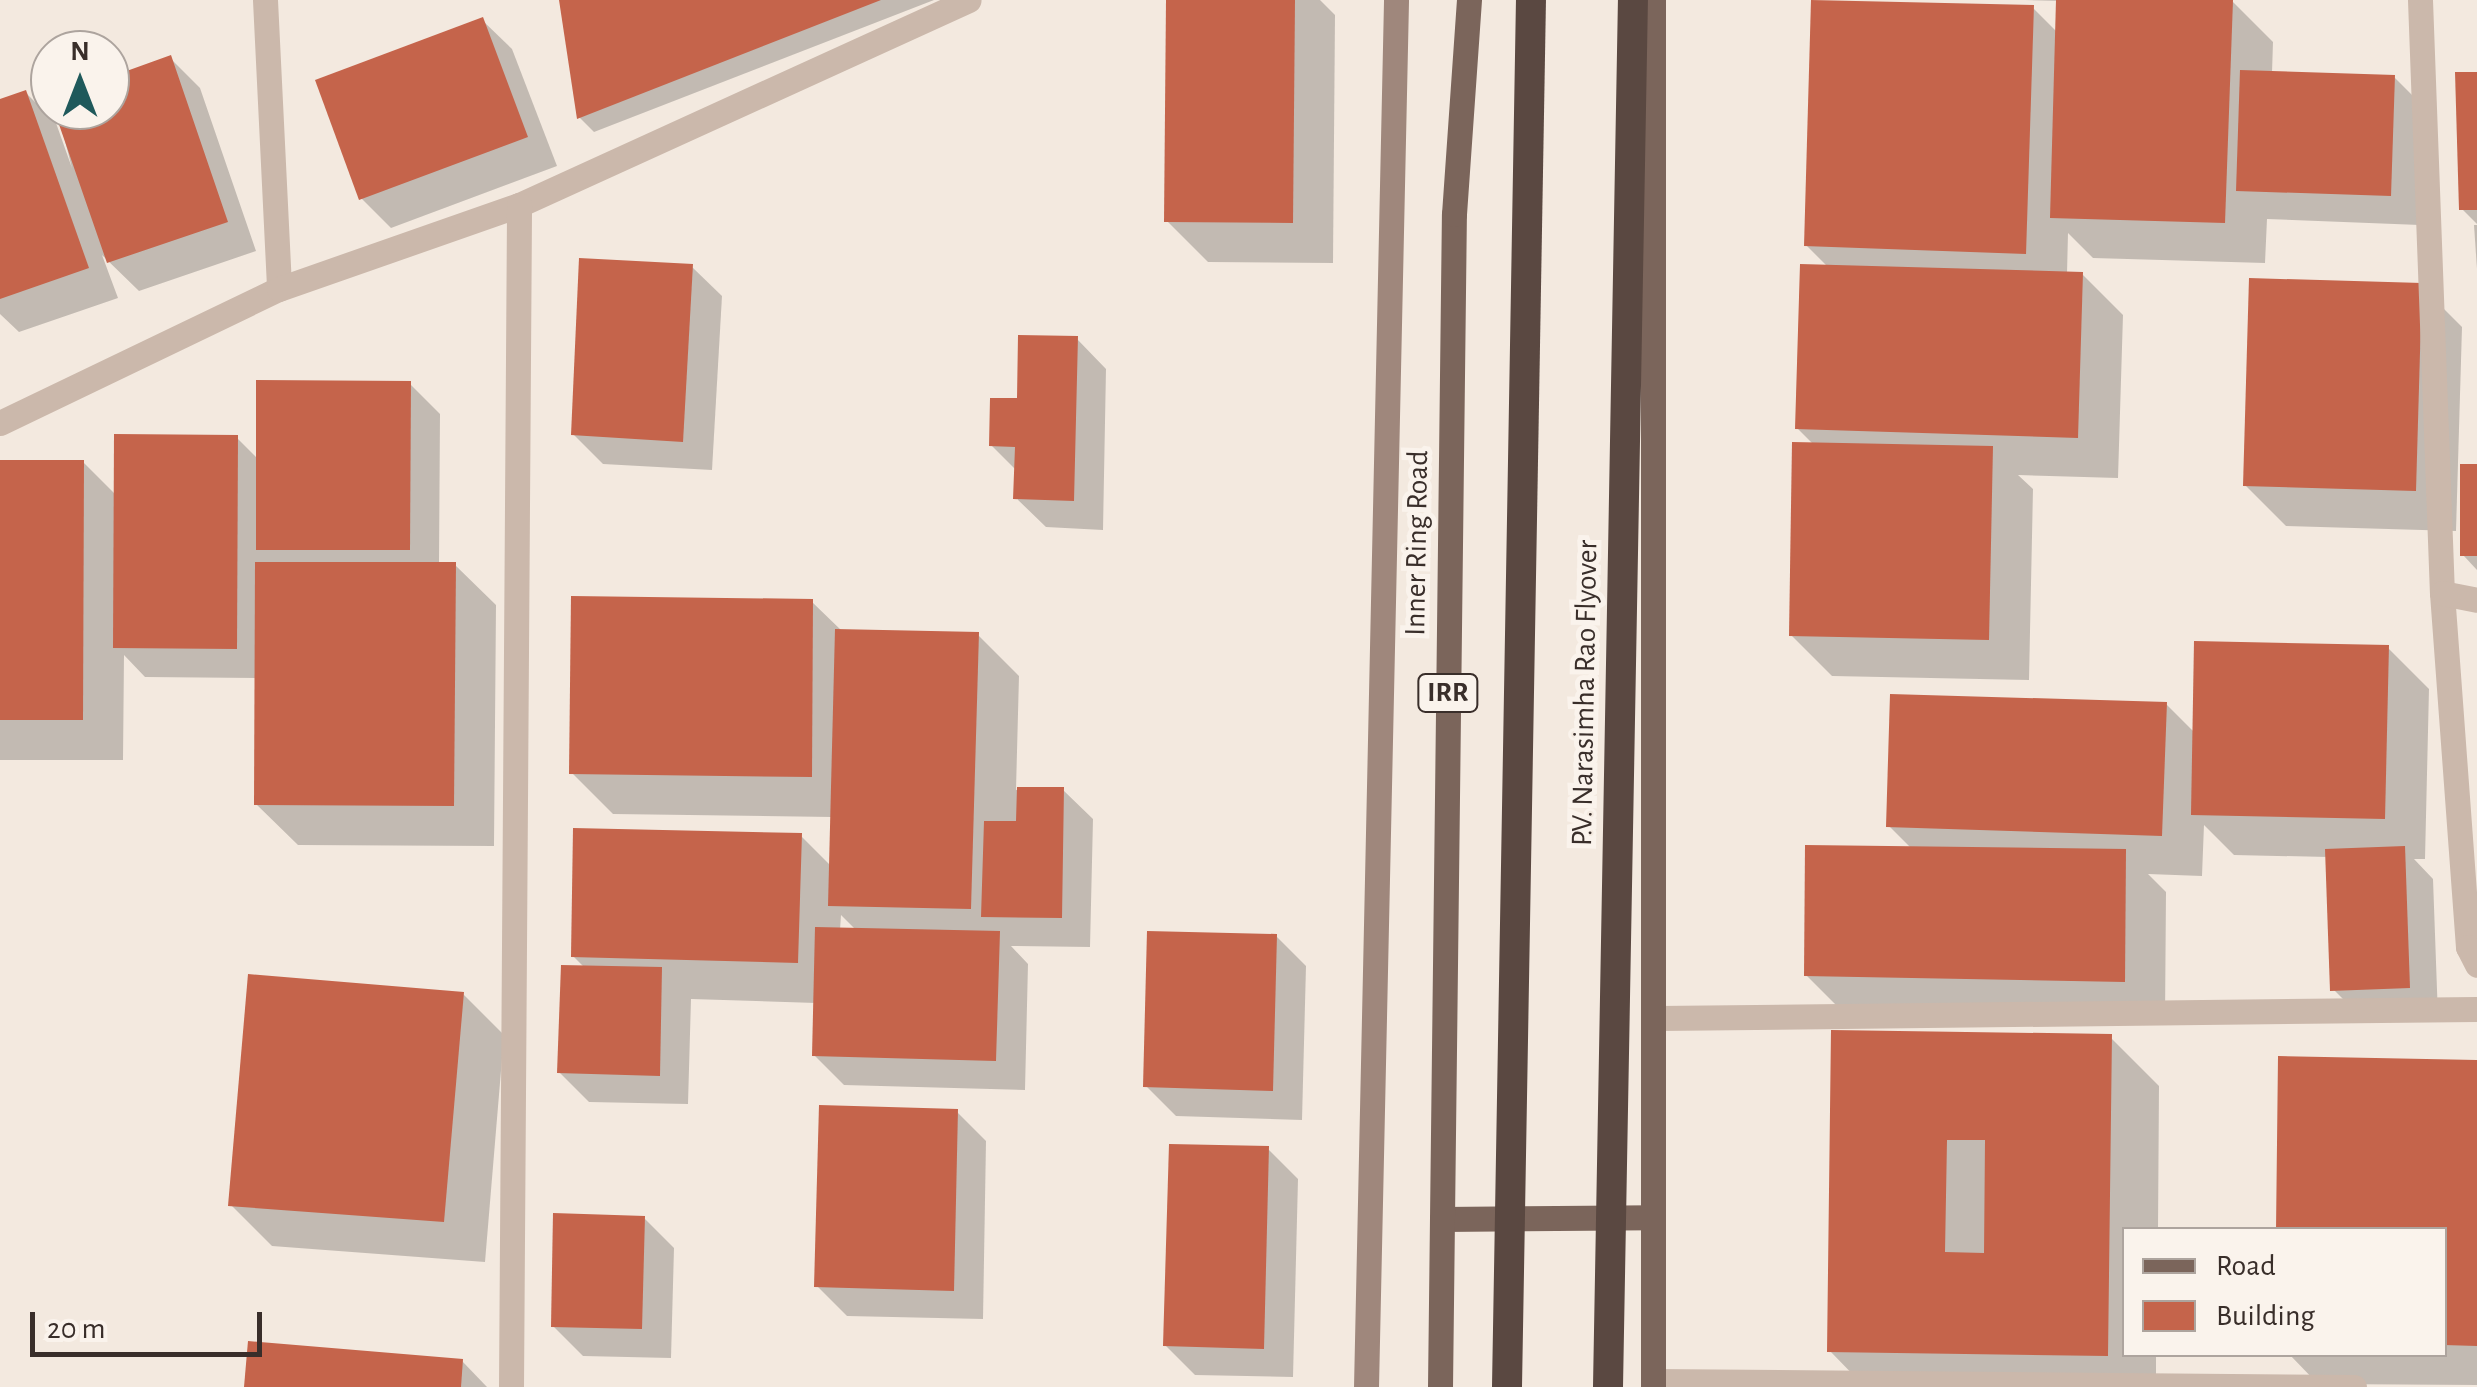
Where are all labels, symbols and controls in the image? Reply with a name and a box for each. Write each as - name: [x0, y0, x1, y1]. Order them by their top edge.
- north arrow: [30, 30, 130, 130]
- text: N: [70, 38, 90, 66]
- street label: Inner Ring Road: [1397, 450, 1437, 636]
- street label: P.V. Narasimha Rao Flyover: [1564, 540, 1606, 846]
- road number: IRR: [1416, 670, 1480, 716]
- legend: [2122, 1227, 2447, 1357]
- text: Road: [2216, 1251, 2276, 1281]
- scale bar: [35, 1292, 268, 1354]
- text: Building: [2216, 1301, 2315, 1331]
- text: 20 m: [47, 1314, 105, 1344]

